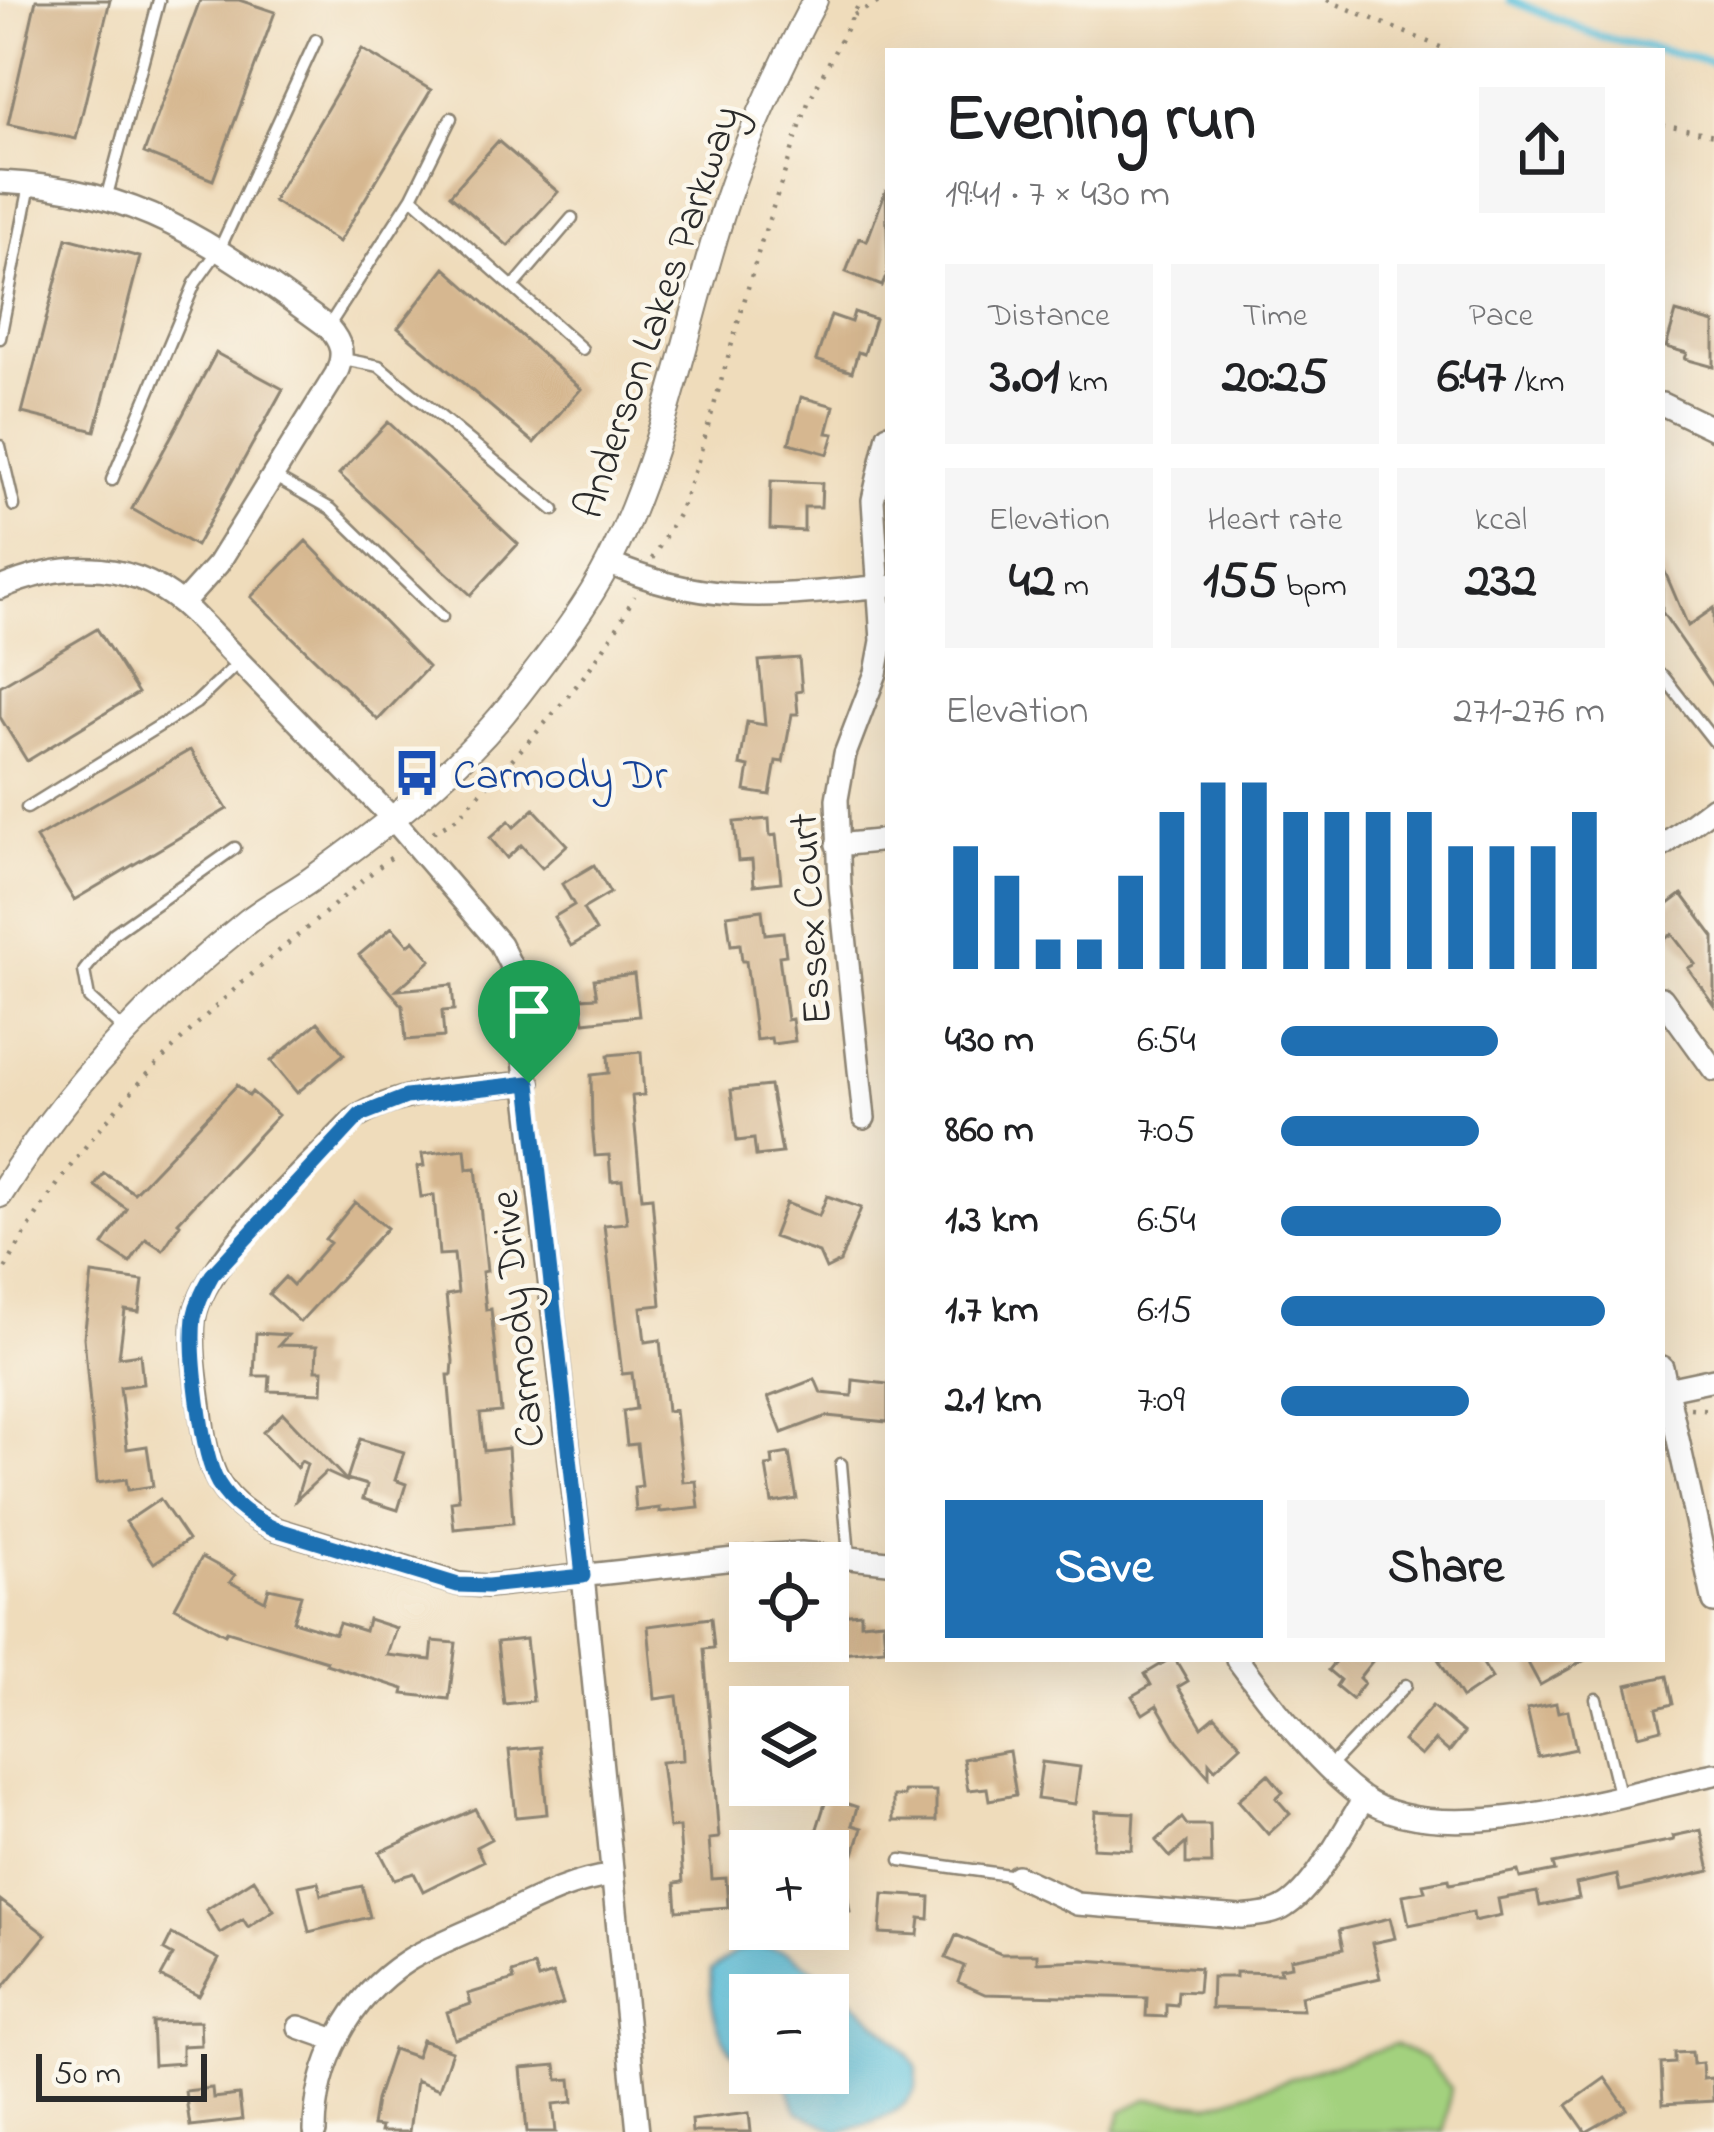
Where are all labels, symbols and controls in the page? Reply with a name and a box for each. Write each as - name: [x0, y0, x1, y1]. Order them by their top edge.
- text: Evening run: [945, 74, 1256, 170]
- button: share: [1479, 87, 1605, 213]
- street label: Anderson Lakes Parkway: [560, 98, 759, 527]
- text: 19:41 · 7 × 430 m: [945, 167, 1170, 224]
- text: Distance: [988, 293, 1110, 341]
- text: Time: [1242, 293, 1308, 341]
- text: Pace: [1469, 293, 1533, 341]
- text: 3.01: [990, 341, 1060, 416]
- text: 20:25: [1222, 341, 1328, 416]
- text: 6:47: [1437, 341, 1506, 416]
- text: km: [1060, 359, 1108, 407]
- text: /km: [1506, 359, 1565, 407]
- text: Elevation: [988, 497, 1110, 545]
- text: Heart rate: [1207, 497, 1343, 545]
- text: kcal: [1475, 497, 1527, 545]
- text: 42: [1009, 545, 1055, 620]
- text: 155: [1203, 545, 1278, 620]
- text: 232: [1465, 545, 1537, 620]
- text: m: [1055, 563, 1089, 611]
- text: bpm: [1278, 563, 1347, 611]
- text: Elevation: [945, 684, 1088, 741]
- text: 271–276 m: [1453, 684, 1605, 741]
- place label: Carmody Dr: [453, 747, 668, 808]
- bus stop icon: Carmody Dr: [392, 748, 442, 798]
- street label: Essex Court: [775, 811, 850, 1027]
- pin: [478, 960, 580, 1083]
- icon: arrive: [496, 978, 562, 1044]
- text: 430 m: [945, 1013, 1034, 1070]
- text: 6:54: [1137, 1013, 1196, 1070]
- text: 860 m: [945, 1103, 1034, 1160]
- text: 7:05: [1137, 1103, 1196, 1160]
- street label: Carmody Drive: [476, 1187, 563, 1450]
- text: 1.3 km: [945, 1193, 1039, 1250]
- text: 6:54: [1137, 1193, 1196, 1250]
- text: 1.7 km: [945, 1283, 1039, 1340]
- text: 6:15: [1137, 1283, 1192, 1340]
- text: 2.1 km: [945, 1373, 1042, 1430]
- text: 7:09: [1137, 1373, 1185, 1430]
- button: Save: [945, 1500, 1263, 1638]
- button: Share: [1287, 1500, 1605, 1638]
- map controls: [729, 1542, 849, 2094]
- button: locate: [729, 1542, 849, 1662]
- button: layers: [729, 1686, 849, 1806]
- button: +: [729, 1830, 849, 1950]
- button: −: [729, 1974, 849, 2094]
- scale bar: [36, 2048, 207, 2101]
- text: 50 m: [54, 2051, 121, 2099]

